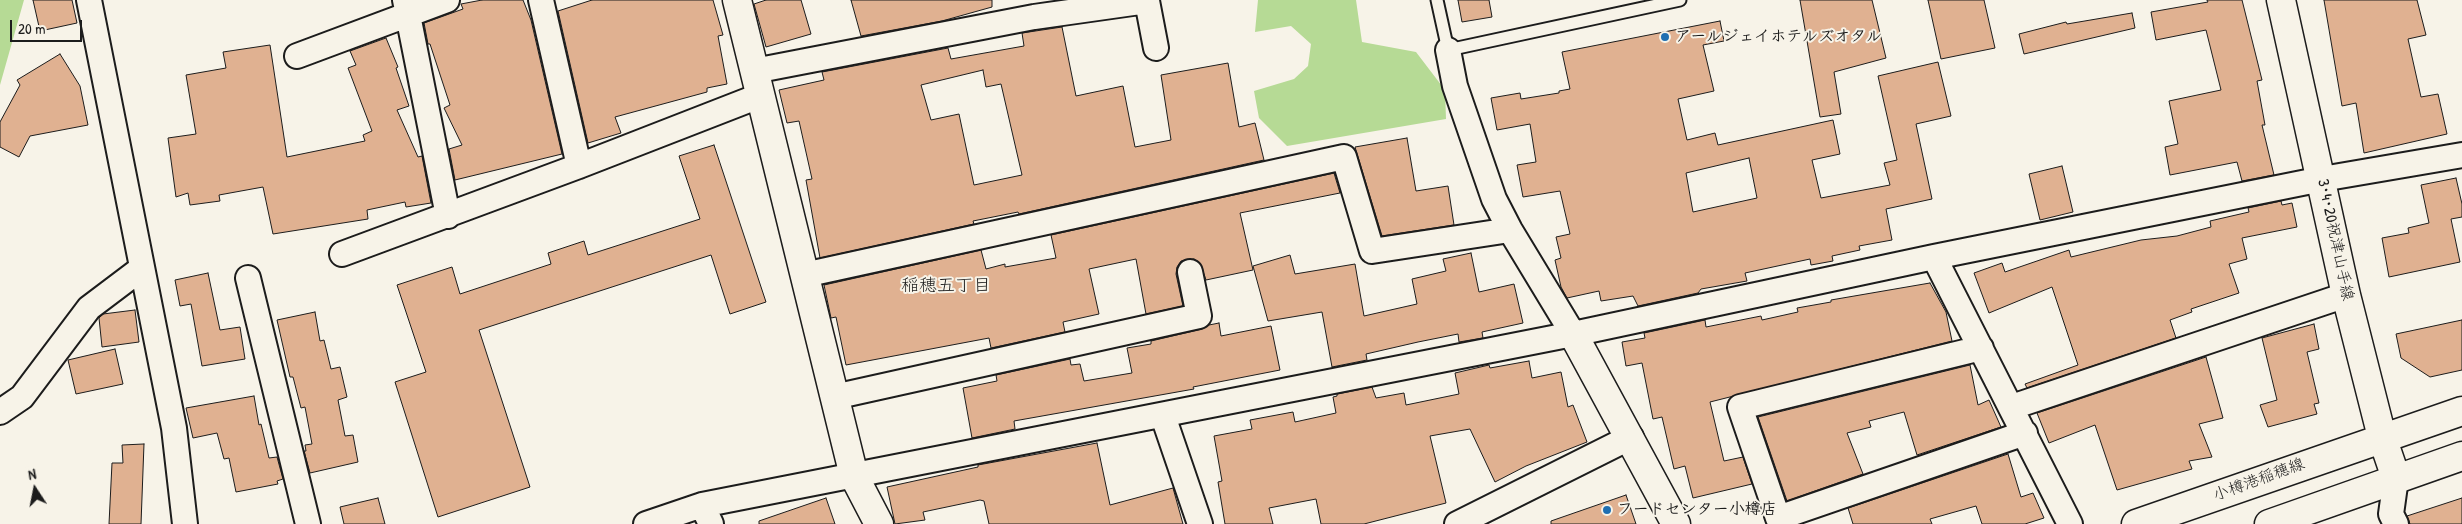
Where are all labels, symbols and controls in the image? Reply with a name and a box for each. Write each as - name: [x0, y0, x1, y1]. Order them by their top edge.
- scale bar: [12, 10, 85, 42]
- text: 20 m: [18, 18, 45, 39]
- place label: アールジェイホテルズオタル: [1675, 27, 1882, 47]
- marker: アールジェイホテルズオタル: [1659, 31, 1671, 43]
- street label: 3･4･20祝津山手線: [2313, 177, 2357, 303]
- district label: 稲穂五丁目: [901, 275, 991, 297]
- street label: 小樽港稲穂線: [2211, 455, 2307, 505]
- north arrow: [10, 464, 60, 514]
- text: N: [27, 464, 38, 484]
- place label: フードセンター小樽店: [1617, 500, 1777, 520]
- marker: フードセンター小樽店: [1601, 504, 1613, 516]

